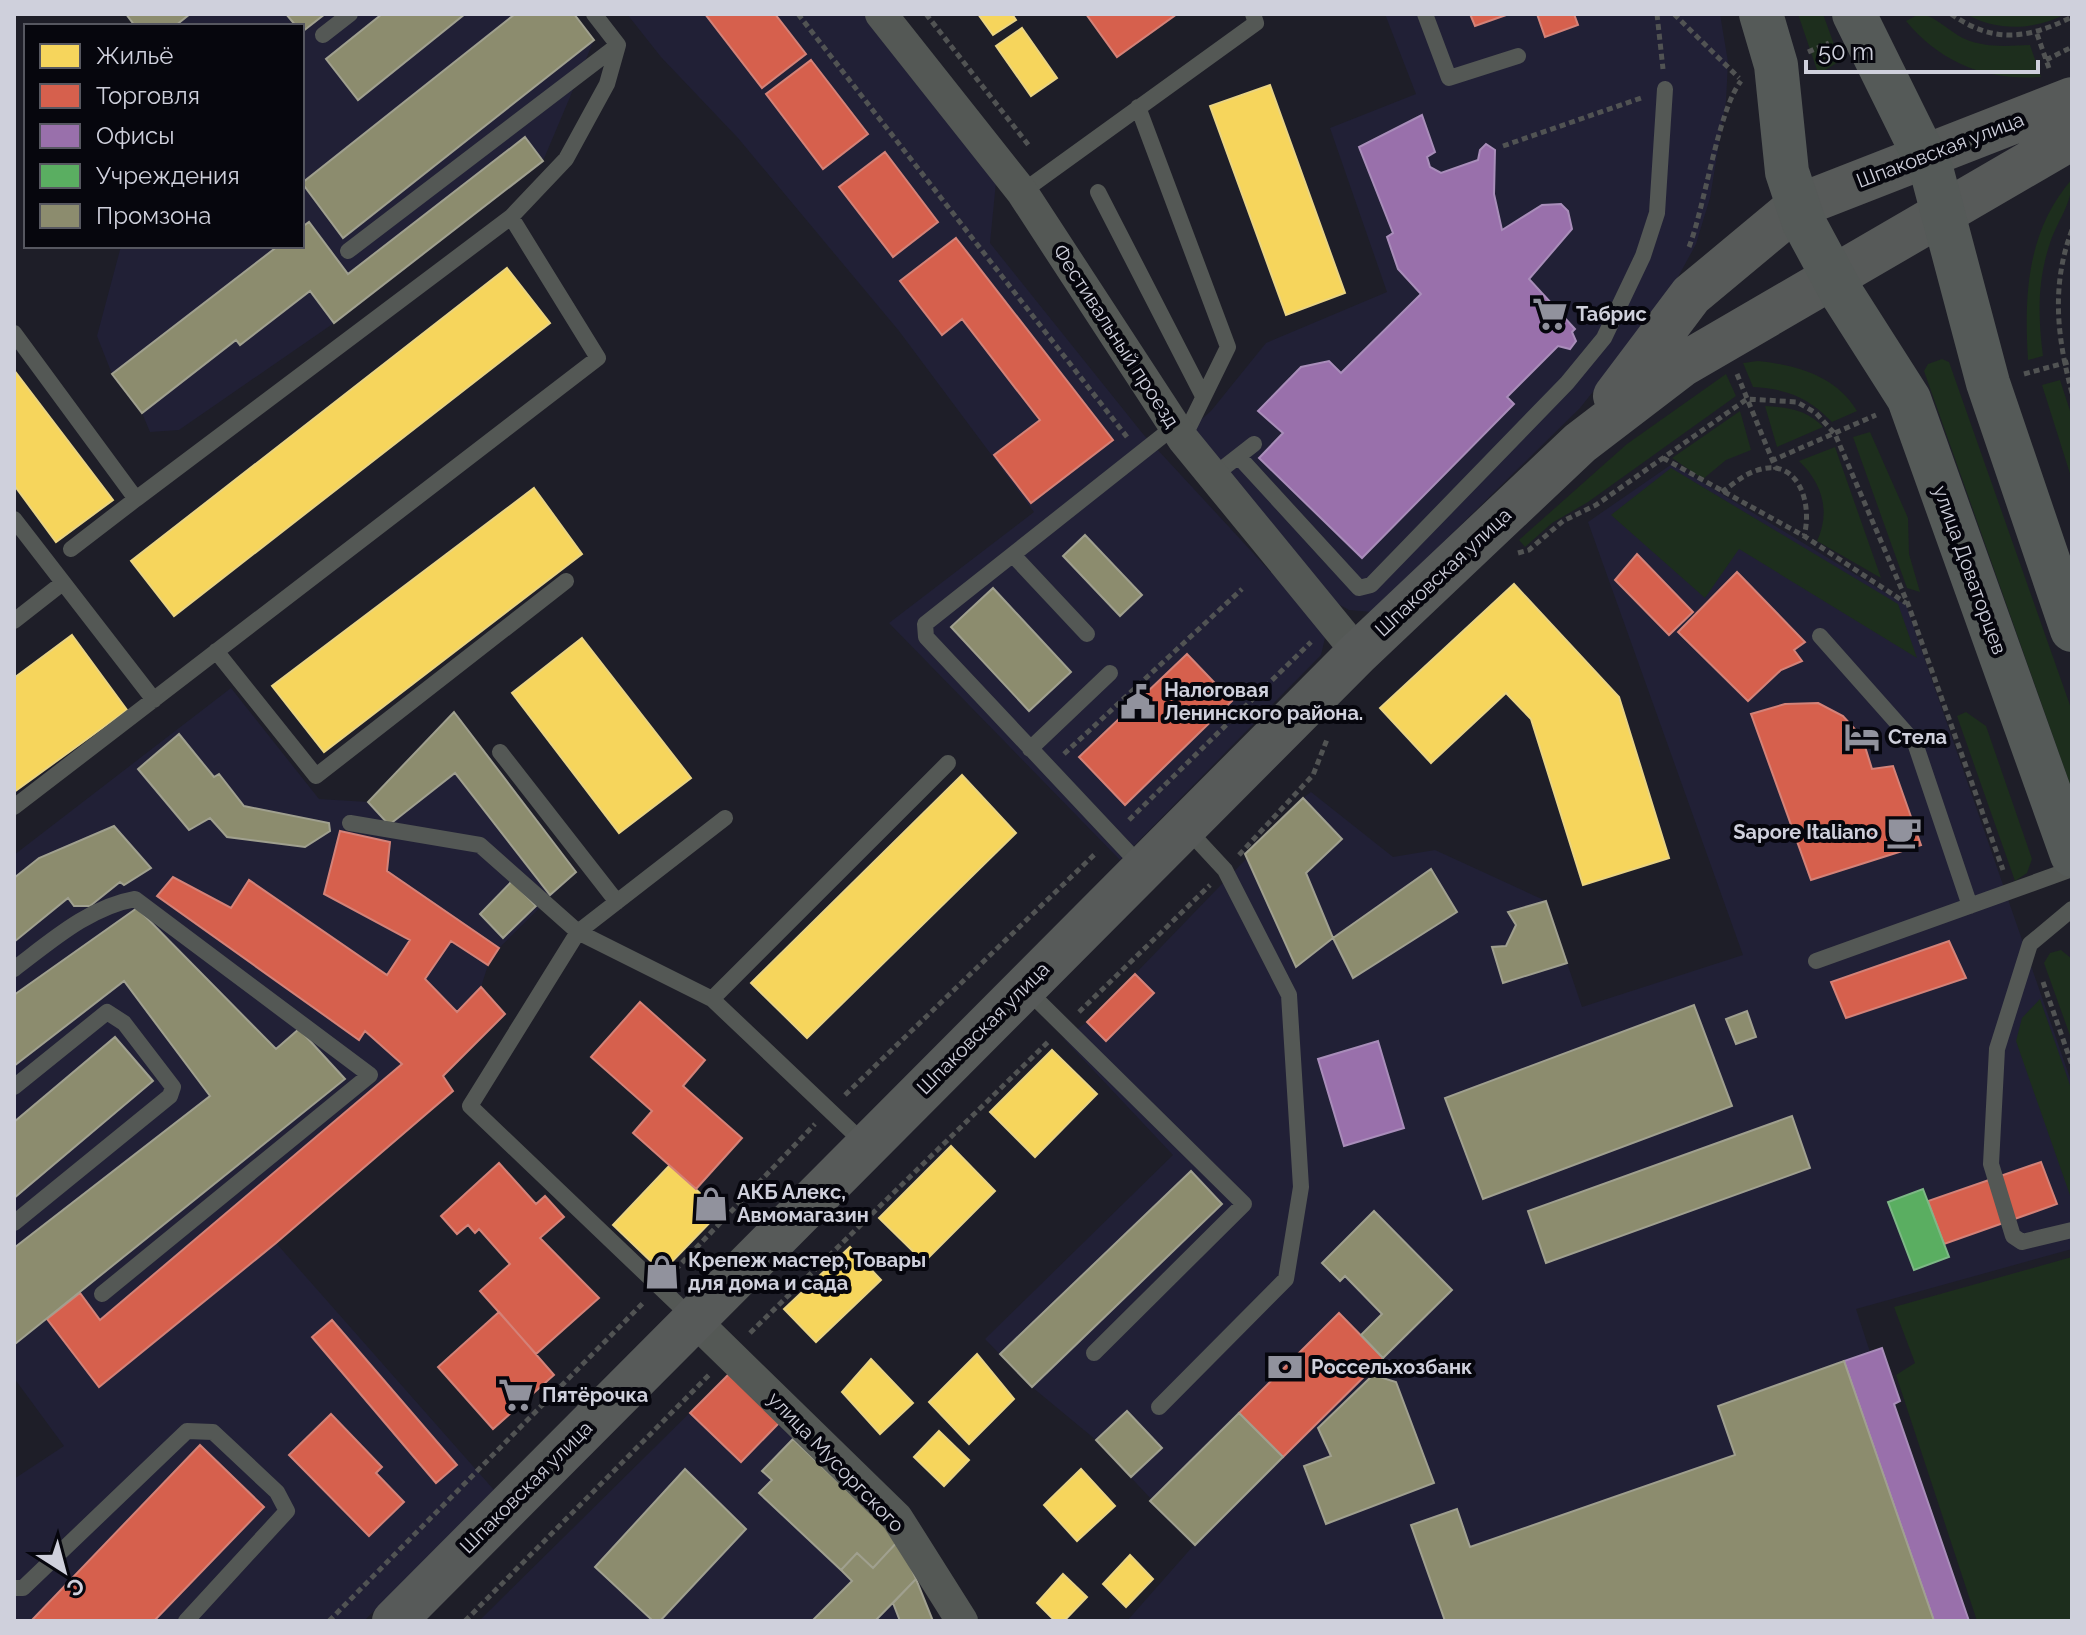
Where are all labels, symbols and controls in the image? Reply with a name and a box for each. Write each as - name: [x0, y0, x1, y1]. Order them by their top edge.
- legend: [24, 24, 304, 248]
- scale bar: [1806, 24, 2038, 74]
- text: 50 m: [1818, 37, 1874, 66]
- text: Жильё: [96, 41, 173, 70]
- text: Торговля: [96, 81, 200, 110]
- street label: Шпаковская улица: [1853, 107, 2027, 193]
- text: Офисы: [96, 121, 174, 150]
- text: Учреждения: [96, 161, 240, 190]
- text: Промзона: [96, 201, 211, 230]
- street label: Фестивальный проезд: [1048, 240, 1184, 432]
- supermarket icon: Табрис: [1531, 295, 1569, 333]
- place label: Табрис: [1576, 302, 1647, 326]
- street label: улица Доваторцев: [1928, 482, 2012, 658]
- street label: Шпаковская улица: [1370, 503, 1516, 641]
- place label: Налоговая Ленинского района.: [1164, 678, 1363, 725]
- public building icon: Налоговая Ленинского района.: [1119, 683, 1157, 721]
- hotel icon: Стела: [1843, 718, 1881, 756]
- place label: Стела: [1888, 725, 1947, 749]
- cafe icon: Sapore Italiano: [1885, 813, 1923, 851]
- place label: Sapore Italiano: [1733, 820, 1878, 844]
- street label: Шпаковская улица: [912, 957, 1054, 1099]
- place label: АКБ Алекс, Авмомагазин: [737, 1180, 869, 1227]
- shop icon: АКБ Алекс, Авмомагазин: [692, 1185, 730, 1223]
- place label: Крепеж мастер, Товары для дома и сада: [688, 1248, 926, 1295]
- shop icon: Крепеж мастер, Товары для дома и сада: [643, 1253, 681, 1291]
- bank icon: Россельхозбанк: [1266, 1348, 1304, 1386]
- place label: Россельхозбанк: [1311, 1355, 1472, 1379]
- supermarket icon: Пятёрочка: [497, 1376, 535, 1414]
- place label: Пятёрочка: [542, 1383, 648, 1407]
- street label: улица Мусоргского: [763, 1387, 909, 1537]
- street label: Шпаковская улица: [455, 1416, 597, 1558]
- north arrow: [24, 1531, 104, 1611]
- text: С: [62, 1572, 90, 1602]

